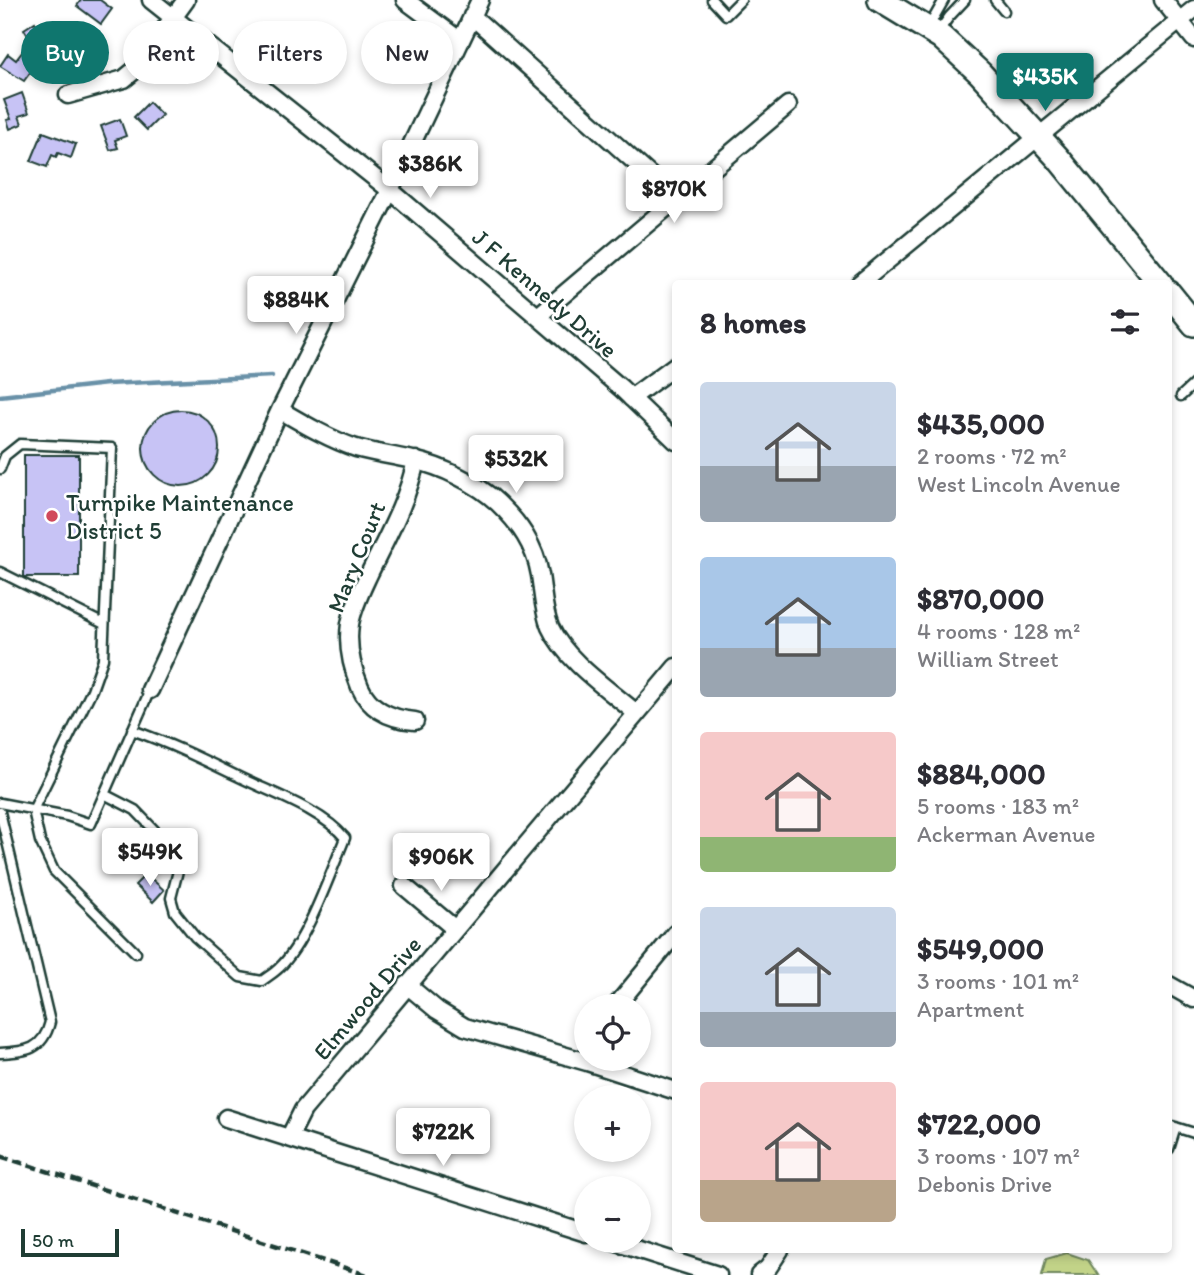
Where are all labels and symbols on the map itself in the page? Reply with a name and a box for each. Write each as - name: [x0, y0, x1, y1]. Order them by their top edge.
- pin: $435K: [996, 54, 1094, 113]
- pin: $386K: [381, 140, 479, 200]
- pin: $870K: [625, 166, 723, 225]
- street label: J F Kennedy Drive: [466, 222, 624, 364]
- pin: $884K: [247, 276, 345, 336]
- pin: $532K: [467, 435, 565, 495]
- place label: Turnpike Maintenance District 5: [66, 488, 294, 545]
- street label: Mary Court: [321, 497, 391, 617]
- marker: Turnpike Maintenance District 5: [44, 508, 60, 524]
- pin: $549K: [101, 828, 199, 888]
- pin: $906K: [392, 834, 490, 893]
- street label: Elmwood Drive: [307, 930, 427, 1066]
- pin: $722K: [394, 1108, 492, 1168]
- scale bar: [21, 1226, 119, 1258]

